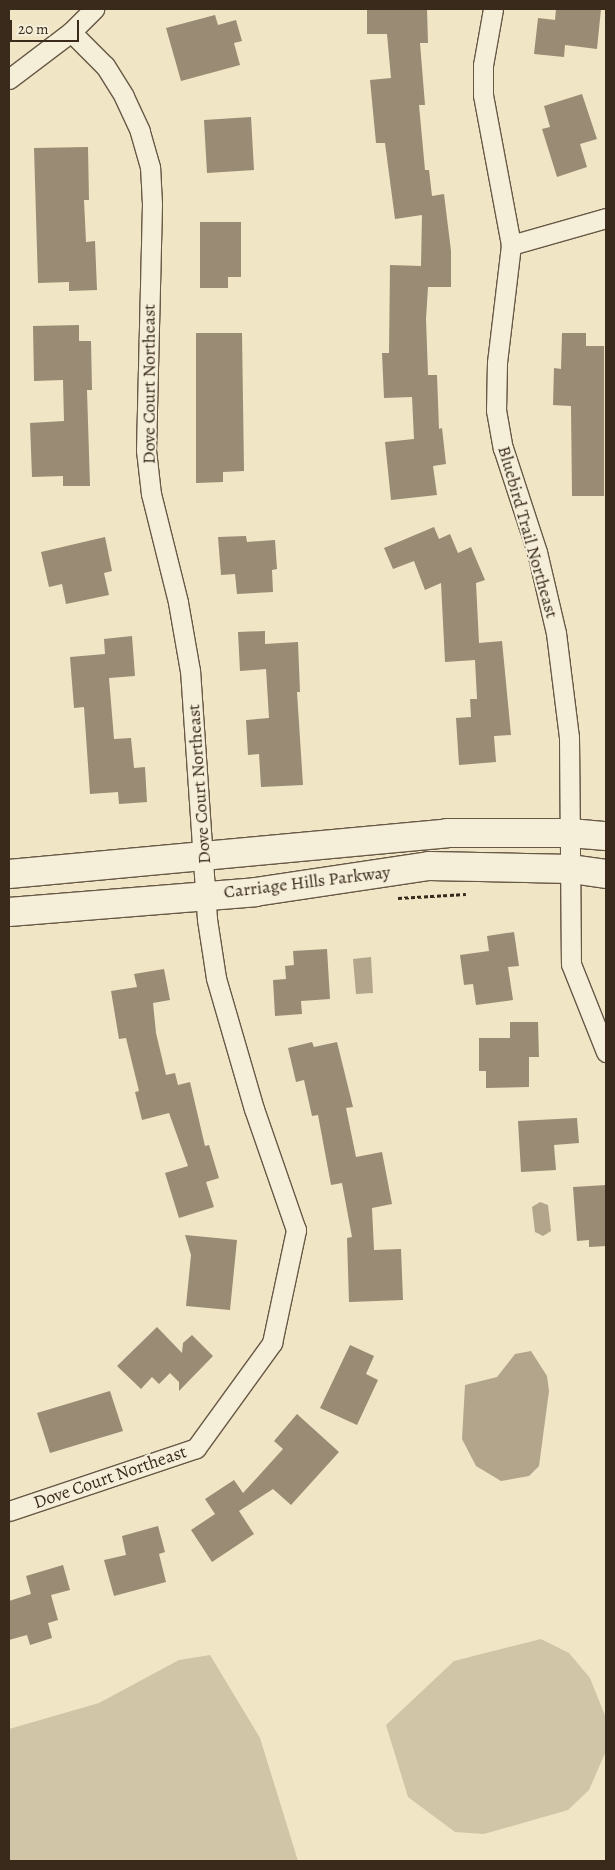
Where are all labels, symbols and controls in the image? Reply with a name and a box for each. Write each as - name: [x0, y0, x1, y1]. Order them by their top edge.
- scale bar: [12, 10, 81, 42]
- text: 20 m: [18, 19, 49, 39]
- street label: Dove Court Northeast: [138, 304, 160, 464]
- street label: Bluebird Trail Northeast: [493, 443, 563, 621]
- street label: Dove Court Northeast: [183, 703, 215, 865]
- street label: Carriage Hills Parkway: [222, 861, 392, 903]
- street label: Dove Court Northeast: [31, 1441, 189, 1513]

